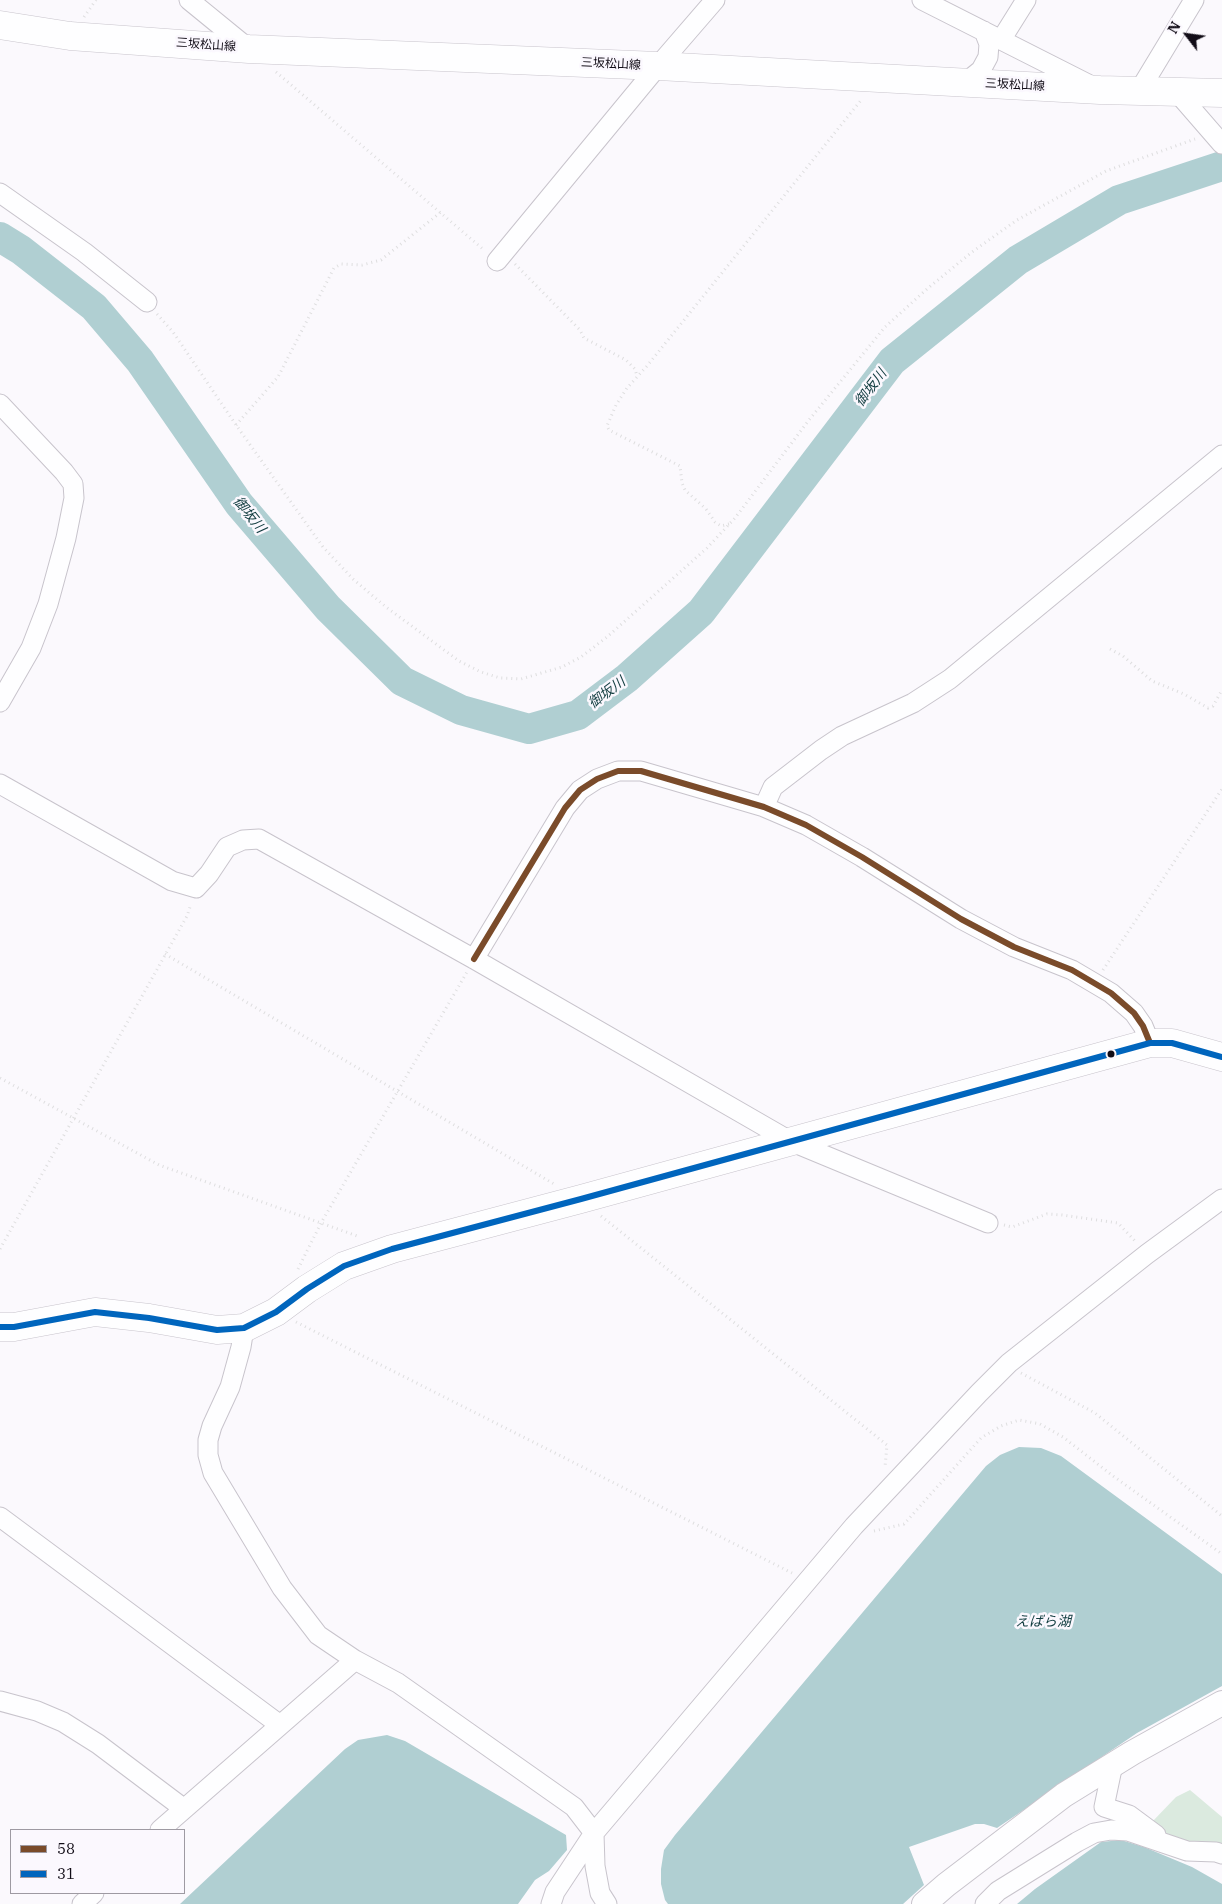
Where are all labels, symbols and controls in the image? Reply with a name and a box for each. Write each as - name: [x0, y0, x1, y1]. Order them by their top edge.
- north arrow: [1162, 10, 1212, 60]
- text: N: [1163, 18, 1185, 37]
- street label: 三坂松山線: [176, 36, 236, 54]
- street label: 三坂松山線: [581, 55, 641, 73]
- street label: 三坂松山線: [985, 76, 1045, 94]
- water label: 御坂川: [852, 366, 890, 410]
- water label: 御坂川: [229, 493, 269, 537]
- water label: 御坂川: [585, 674, 629, 712]
- unlabelled marker: [1106, 1049, 1116, 1059]
- water label: えばら湖: [1015, 1614, 1071, 1630]
- legend: [10, 1829, 185, 1894]
- text: 58: [57, 1839, 75, 1858]
- text: 31: [57, 1864, 75, 1883]

